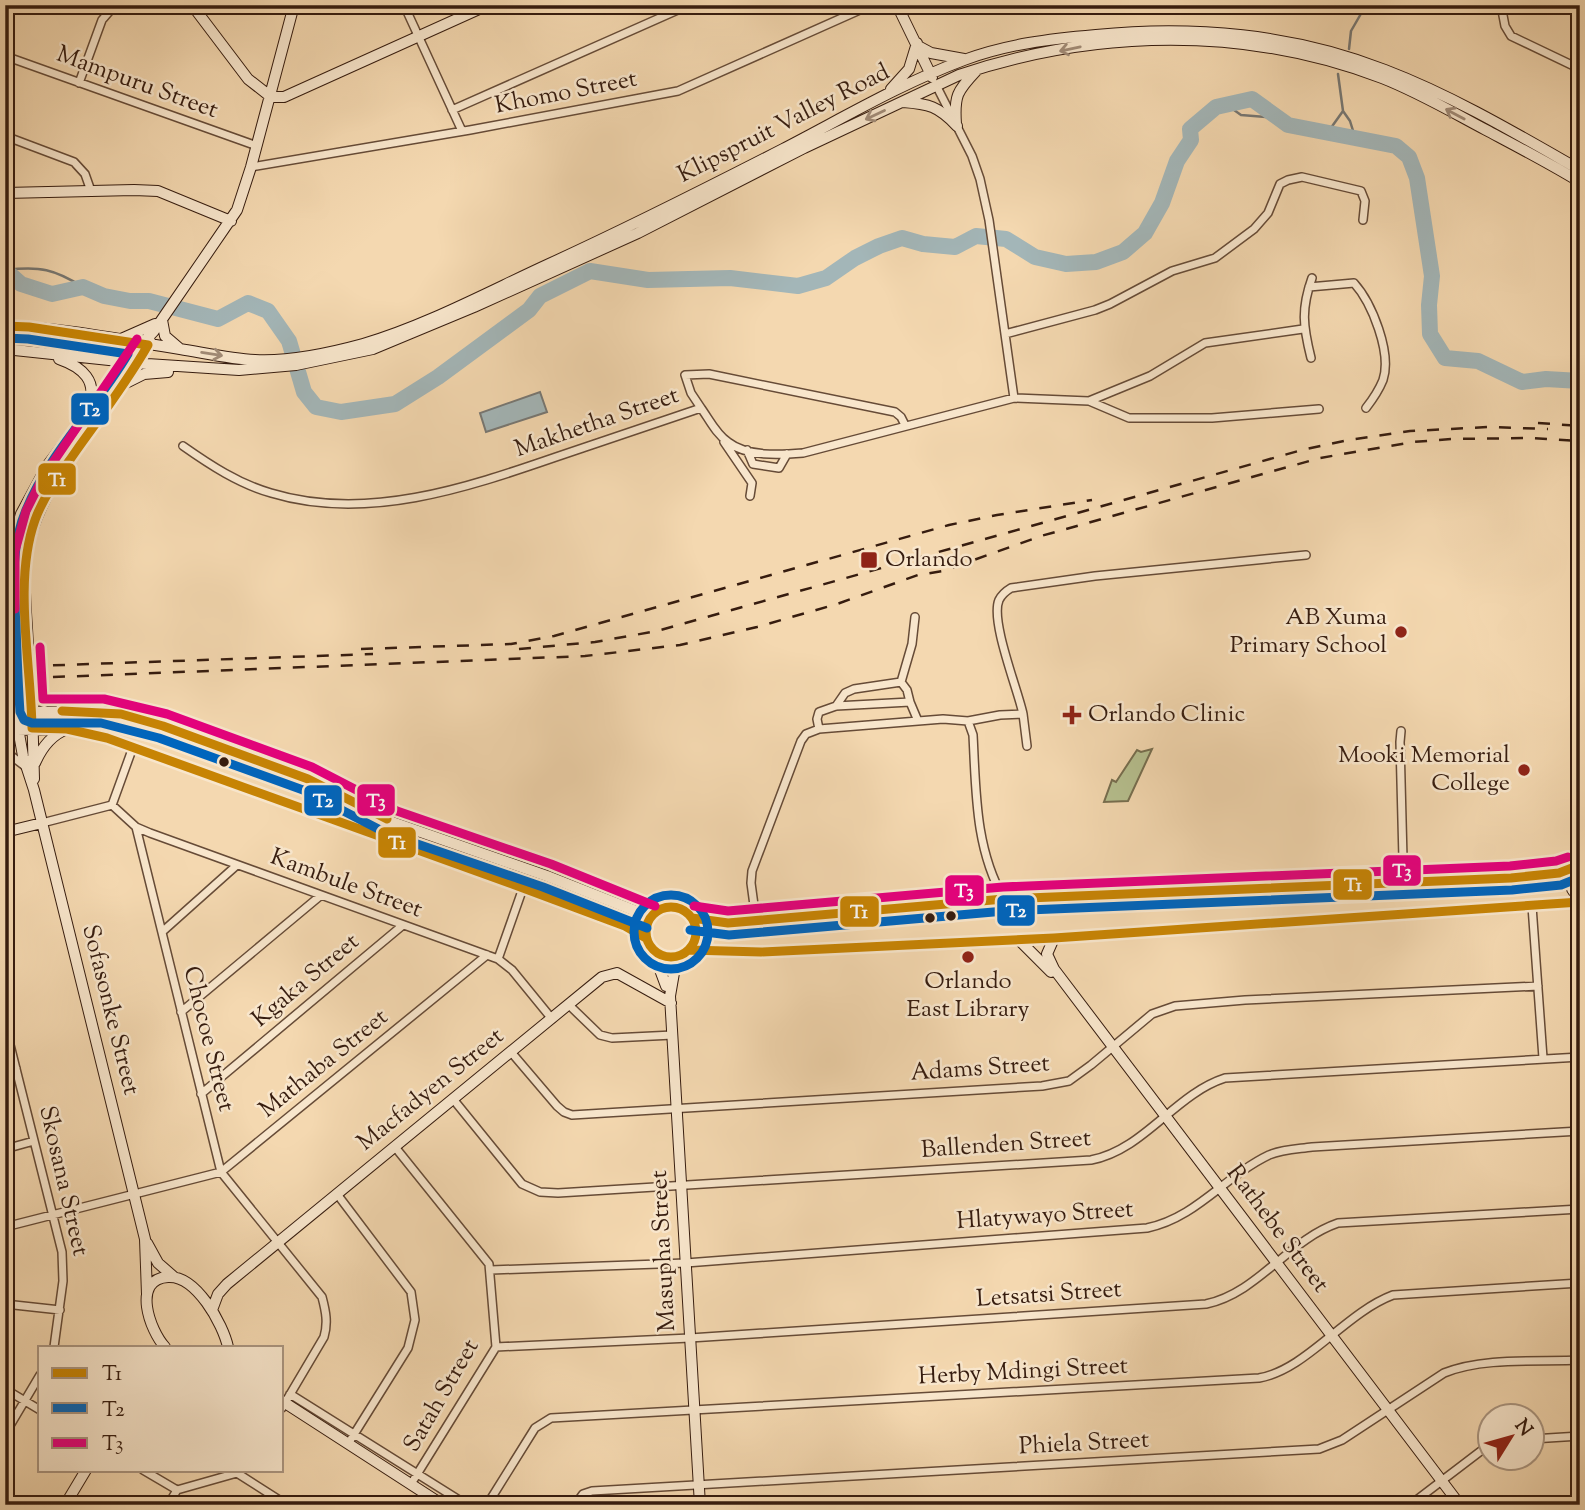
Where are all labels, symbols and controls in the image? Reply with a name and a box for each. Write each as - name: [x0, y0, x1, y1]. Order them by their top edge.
- street label: Mampuru Street: [51, 38, 223, 128]
- one-way arrow: [1059, 42, 1082, 56]
- street label: Klipspruit Valley Road: [672, 56, 896, 192]
- street label: Khomo Street: [492, 63, 640, 123]
- one-way arrow: [1446, 106, 1466, 120]
- one-way arrow: [865, 109, 886, 123]
- one-way arrow: [200, 348, 223, 361]
- street label: Makhetha Street: [510, 379, 684, 467]
- line badge: T2: [70, 392, 110, 426]
- text: T2: [80, 398, 100, 425]
- line badge: T1: [37, 462, 77, 496]
- text: T1: [48, 468, 67, 495]
- place label: Orlando: [885, 543, 973, 577]
- marker: Orlando: [859, 550, 879, 570]
- place label: AB Xuma Primary School: [1230, 601, 1387, 663]
- marker: AB Xuma Primary School: [1393, 624, 1409, 640]
- place label: Orlando Clinic: [1088, 698, 1245, 732]
- marker: Orlando Clinic: [1062, 705, 1082, 725]
- place label: Mooki Memorial College: [1338, 739, 1510, 801]
- unlabelled marker: [217, 755, 231, 769]
- marker: Mooki Memorial College: [1516, 762, 1532, 778]
- line badge: T3: [356, 783, 396, 817]
- line badge: T2: [303, 784, 343, 817]
- text: T2: [313, 789, 333, 816]
- text: T3: [366, 789, 386, 816]
- line badge: T1: [377, 826, 417, 859]
- text: T1: [388, 831, 407, 858]
- street label: Kambule Street: [265, 841, 427, 927]
- line badge: T3: [1382, 854, 1422, 887]
- text: T3: [1392, 859, 1412, 886]
- line badge: T1: [1332, 868, 1373, 901]
- text: T1: [1344, 873, 1363, 900]
- line badge: T3: [944, 874, 985, 907]
- text: T3: [954, 879, 974, 906]
- line badge: T2: [996, 894, 1036, 927]
- line badge: T1: [839, 895, 880, 928]
- text: T2: [1006, 899, 1026, 926]
- text: T1: [850, 900, 869, 927]
- unlabelled marker: [944, 909, 958, 923]
- unlabelled marker: [923, 911, 937, 925]
- street label: Sofasonke Street: [72, 921, 148, 1099]
- street label: Kgaka Street: [245, 926, 367, 1036]
- marker: Orlando East Library: [960, 949, 976, 965]
- street label: Chocoe Street: [174, 963, 242, 1115]
- place label: Orlando East Library: [906, 965, 1030, 1027]
- street label: Mathaba Street: [252, 1001, 396, 1127]
- street label: Macfadyen Street: [350, 1020, 512, 1160]
- street label: Adams Street: [909, 1047, 1051, 1091]
- street label: Skosana Street: [29, 1103, 97, 1259]
- street label: Ballenden Street: [920, 1122, 1092, 1168]
- street label: Rathebe Street: [1218, 1158, 1336, 1300]
- street label: Masupha Street: [643, 1169, 685, 1333]
- street label: Hlatywayo Street: [955, 1193, 1135, 1239]
- street label: Letsatsi Street: [975, 1273, 1123, 1317]
- street label: Satah Street: [396, 1333, 488, 1459]
- legend: [38, 1346, 284, 1472]
- street label: Herby Mdingi Street: [917, 1350, 1129, 1394]
- text: T1: [102, 1360, 122, 1390]
- text: T2: [102, 1396, 125, 1426]
- north arrow: [1476, 1402, 1546, 1472]
- text: N: [1507, 1414, 1538, 1442]
- street label: Phiela Street: [1018, 1424, 1150, 1464]
- text: T3: [102, 1430, 123, 1460]

